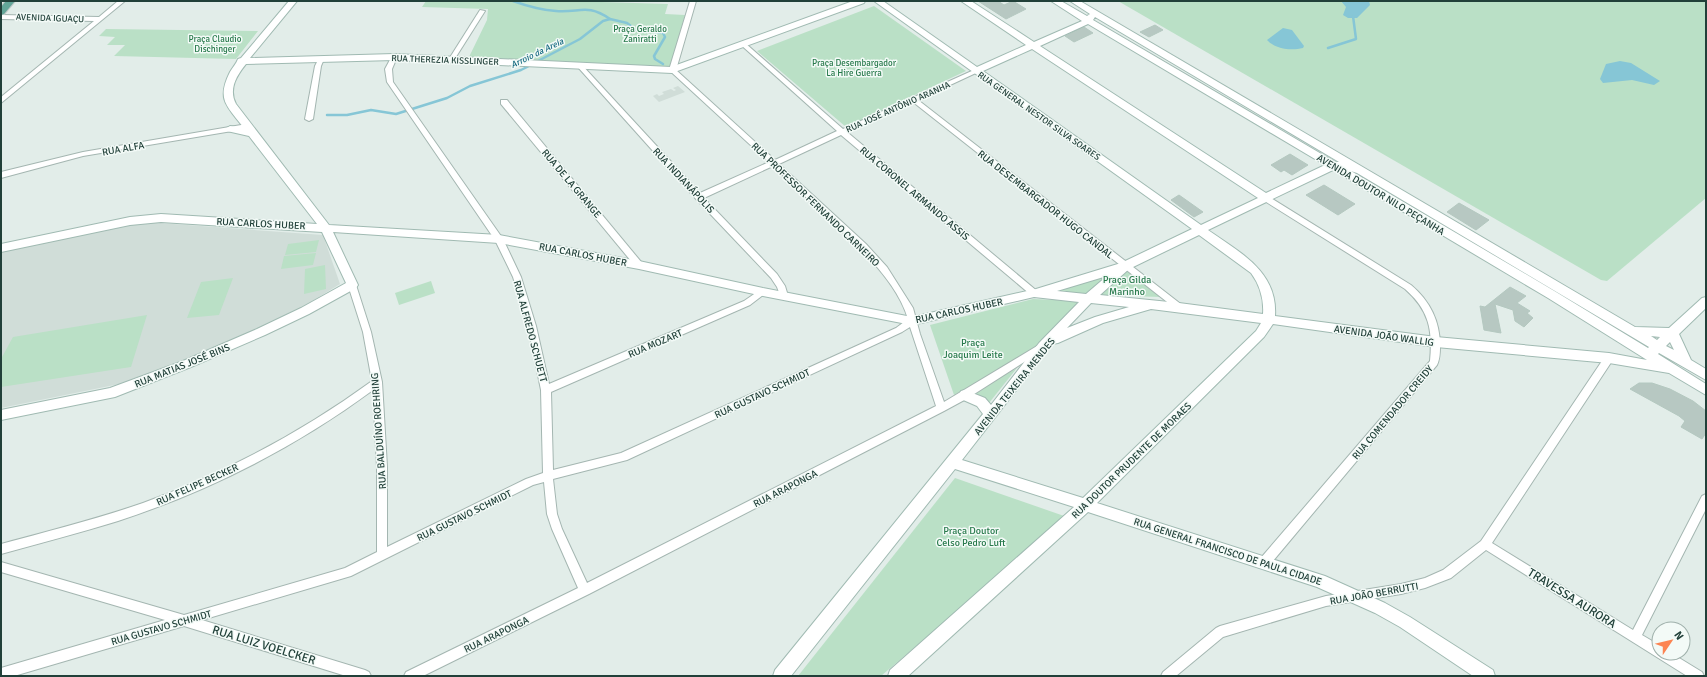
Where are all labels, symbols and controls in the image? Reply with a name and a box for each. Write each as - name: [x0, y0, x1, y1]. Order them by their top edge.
- street label: AVENIDA IGUAÇU: [16, 12, 84, 25]
- park label: Praça Geraldo Zaniratti: [613, 24, 667, 45]
- park label: Praça Claudio Dischinger: [189, 34, 242, 55]
- water label: Arroio da Areia: [509, 36, 566, 71]
- street label: RUA THEREZIA KISSLINGER: [391, 53, 500, 68]
- park label: Praça Desembargador La Hire Guerra: [812, 58, 897, 79]
- street label: RUA GENERAL NESTOR SILVA SOARES: [975, 70, 1102, 163]
- street label: RUA JOSÉ ANTÔNIO ARANHA: [844, 77, 953, 135]
- street label: RUA ALFA: [101, 139, 145, 159]
- street label: RUA PROFESSOR FERNANDO CARNEIRO: [749, 140, 882, 270]
- street label: RUA CORONEL ARMANDO ASSIS: [857, 144, 972, 243]
- street label: RUA INDIANÁPOLIS: [650, 145, 718, 216]
- street label: RUA DE LA GRANGE: [539, 147, 604, 221]
- street label: RUA DESEMBARGADOR HUGO CANDAL: [975, 148, 1116, 262]
- street label: AVENIDA DOUTOR NILO PEÇANHA: [1314, 152, 1447, 238]
- street label: RUA CARLOS HUBER: [216, 216, 306, 232]
- street label: RUA CARLOS HUBER: [538, 241, 628, 269]
- park label: Praça Gilda Marinho: [1103, 274, 1151, 298]
- street label: RUA ALFREDO SCHUETT: [511, 279, 549, 384]
- street label: RUA CARLOS HUBER: [914, 296, 1004, 326]
- street label: AVENIDA JOÃO WALLIG: [1333, 323, 1435, 349]
- street label: RUA MOZART: [627, 327, 684, 361]
- street label: AVENIDA TEIXEIRA MENDES: [972, 335, 1058, 438]
- park label: Praça Joaquim Leite: [943, 337, 1003, 361]
- street label: RUA MATIAS JOSÉ BINS: [133, 340, 232, 391]
- street label: RUA COMENDADOR CREIDY: [1350, 363, 1436, 462]
- street label: RUA GUSTAVO SCHMIDT: [713, 366, 812, 421]
- street label: RUA BALDUÍNO ROEHRING: [368, 372, 389, 490]
- street label: RUA DOUTOR PRUDENTE DE MORAES: [1069, 400, 1194, 521]
- street label: RUA FELIPE BECKER: [155, 461, 240, 508]
- street label: RUA ARAPONGA: [751, 468, 820, 510]
- street label: RUA GUSTAVO SCHMIDT: [415, 488, 514, 544]
- street label: RUA GENERAL FRANCISCO DE PAULA CIDADE: [1132, 516, 1324, 588]
- park label: Praça Doutor Celso Pedro Luft: [936, 525, 1006, 549]
- street label: TRAVESSA AURORA: [1525, 565, 1619, 632]
- street label: RUA JOÃO BERRUTTI: [1329, 580, 1419, 608]
- street label: RUA GUSTAVO SCHMIDT: [110, 608, 213, 648]
- street label: RUA ARAPONGA: [462, 614, 531, 656]
- north arrow: [1651, 621, 1691, 661]
- street label: RUA LUIZ VOELCKER: [210, 623, 317, 668]
- text: N: [1671, 629, 1686, 642]

